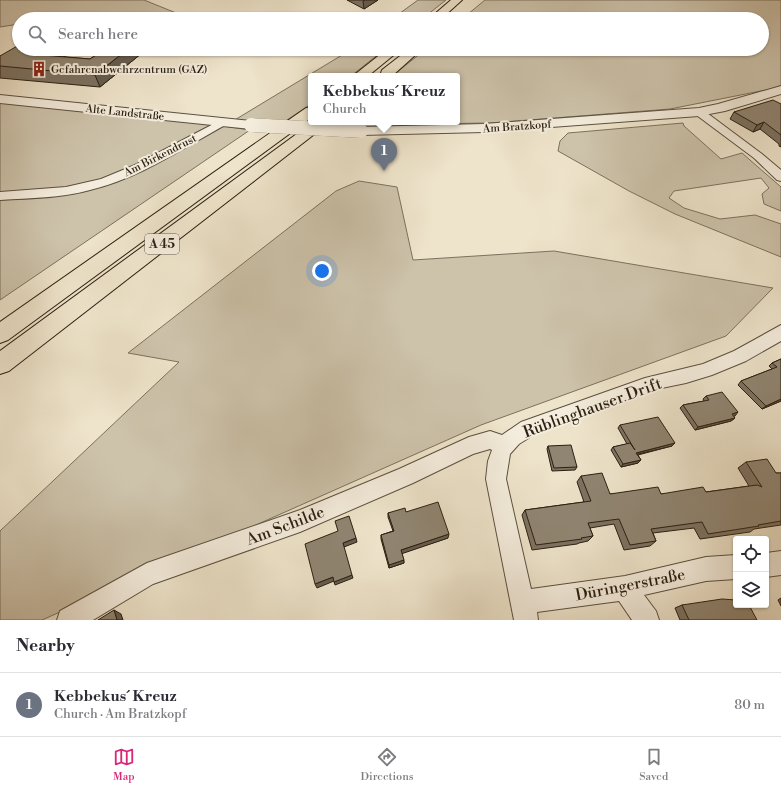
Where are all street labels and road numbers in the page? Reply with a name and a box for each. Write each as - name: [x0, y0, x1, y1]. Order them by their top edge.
- street label: Alte Landstraße: [84, 102, 165, 124]
- street label: Am Bratzkopf: [481, 118, 553, 136]
- street label: Am Birkendrust: [121, 132, 199, 181]
- road number: A 45: [145, 234, 179, 254]
- street label: Rüblinghauser Drift: [520, 373, 665, 442]
- street label: Am Schilde: [242, 502, 327, 550]
- street label: Düringerstraße: [574, 565, 687, 605]

